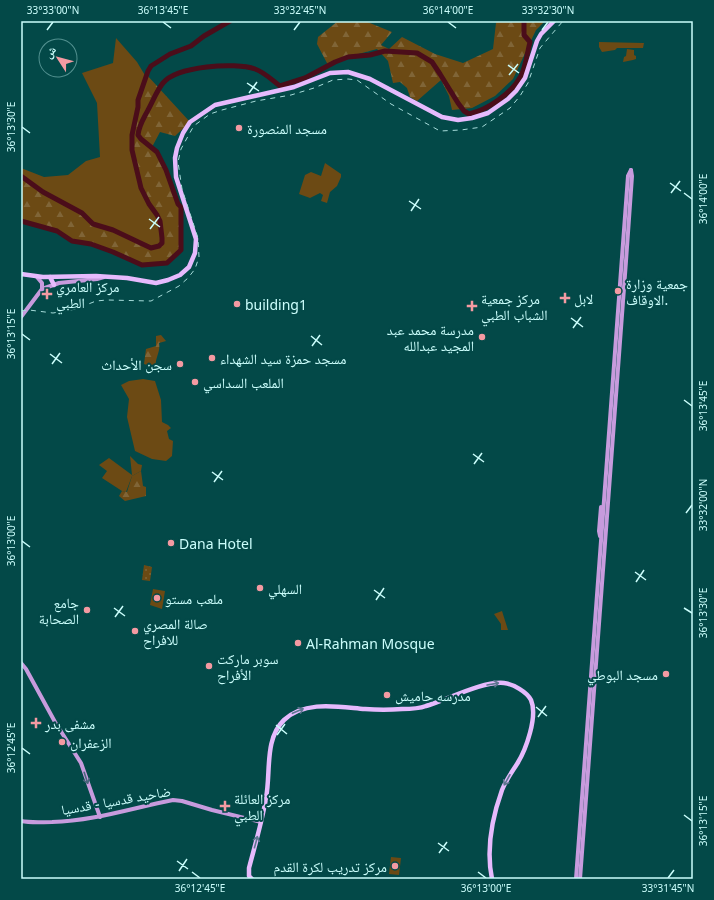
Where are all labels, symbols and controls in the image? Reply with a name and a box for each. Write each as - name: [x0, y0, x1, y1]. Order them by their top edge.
- text: 33°33'00"N: [27, 3, 79, 17]
- text: 36°13'45"E: [138, 3, 188, 17]
- text: 33°32'45"N: [274, 3, 326, 17]
- text: 36°14'00"E: [423, 3, 473, 17]
- text: 33°32'30"N: [522, 3, 574, 17]
- north arrow: [38, 38, 78, 78]
- text: ش: [40, 42, 60, 62]
- text: 36°13'30"E: [4, 102, 18, 152]
- place label: مسجد المنصورة: [247, 119, 327, 138]
- marker: مسجد المنصورة: [234, 123, 244, 133]
- text: 36°14'00"E: [696, 174, 710, 224]
- place label: جمعية وزارة الاوقاف.: [626, 274, 688, 309]
- place label: مركز العامري الطبي: [56, 277, 119, 314]
- marker: جمعية وزارة الاوقاف.: [613, 286, 623, 296]
- marker: مركز العامري الطبي: [41, 288, 53, 300]
- place label: مركز جمعية الشباب الطبي: [481, 289, 547, 326]
- place label: لابل: [574, 289, 593, 308]
- marker: لابل: [559, 292, 571, 304]
- place label: building1: [245, 295, 307, 314]
- marker: building1: [232, 299, 242, 309]
- marker: مركز جمعية الشباب الطبي: [466, 300, 478, 312]
- text: 36°13'15"E: [4, 309, 18, 359]
- place label: مدرسة محمد عبد المجيد عبدالله: [387, 320, 474, 355]
- marker: مدرسة محمد عبد المجيد عبدالله: [477, 332, 487, 342]
- place label: مسجد حمزة سيد الشهداء: [220, 349, 347, 368]
- marker: مسجد حمزة سيد الشهداء: [207, 353, 217, 363]
- place label: سجن الأحداث: [101, 355, 172, 374]
- marker: سجن الأحداث: [175, 359, 185, 369]
- place label: الملعب السداسي: [203, 373, 284, 394]
- marker: الملعب السداسي: [190, 377, 200, 387]
- text: 36°13'45"E: [696, 381, 710, 431]
- text: 33°32'00"N: [696, 479, 710, 531]
- text: 36°13'00"E: [4, 516, 18, 566]
- place label: Dana Hotel: [179, 534, 253, 553]
- marker: Dana Hotel: [166, 538, 176, 548]
- place label: السهلي: [268, 579, 302, 600]
- marker: السهلي: [255, 583, 265, 593]
- text: 36°13'30"E: [696, 588, 710, 638]
- place label: ملعب مستو: [165, 589, 223, 608]
- place label: جامع الصحابة: [39, 593, 79, 628]
- marker: ملعب مستو: [152, 593, 162, 603]
- marker: جامع الصحابة: [82, 605, 92, 615]
- place label: صالة المصري للافراح: [143, 614, 208, 650]
- marker: صالة المصري للافراح: [130, 626, 140, 636]
- place label: Al-Rahman Mosque: [306, 634, 435, 653]
- marker: Al-Rahman Mosque: [293, 638, 303, 648]
- place label: سوبر ماركت الأفراح: [217, 649, 279, 685]
- marker: سوبر ماركت الأفراح: [204, 661, 214, 671]
- place label: مسجد البوطي: [587, 665, 658, 686]
- marker: مسجد البوطي: [661, 669, 671, 679]
- one-way arrow: [487, 680, 500, 688]
- place label: مدرسه حاميش: [395, 686, 471, 705]
- marker: مدرسه حاميش: [382, 690, 392, 700]
- one-way arrow: [292, 707, 304, 715]
- place label: مشفى بدر: [44, 714, 95, 733]
- marker: مشفى بدر: [30, 717, 42, 729]
- text: 36°12'45"E: [4, 723, 18, 773]
- place label: الزعفران: [70, 733, 112, 752]
- marker: الزعفران: [57, 737, 67, 747]
- one-way arrow: [83, 771, 90, 784]
- one-way arrow: [502, 774, 510, 786]
- street label: ضاحيد قدسيا - قدسيا: [60, 781, 172, 819]
- place label: مركز العائلة الطبي: [234, 789, 290, 826]
- text: 36°13'15"E: [696, 796, 710, 846]
- marker: مركز العائلة الطبي: [219, 800, 231, 812]
- one-way arrow: [252, 836, 260, 849]
- place label: مركز تدريب لكرة القدم: [274, 857, 387, 877]
- marker: مركز تدريب لكرة القدم: [390, 861, 400, 871]
- text: 36°12'45"E: [175, 881, 225, 895]
- text: 36°13'00"E: [461, 881, 511, 895]
- text: 33°31'45"N: [642, 881, 694, 895]

